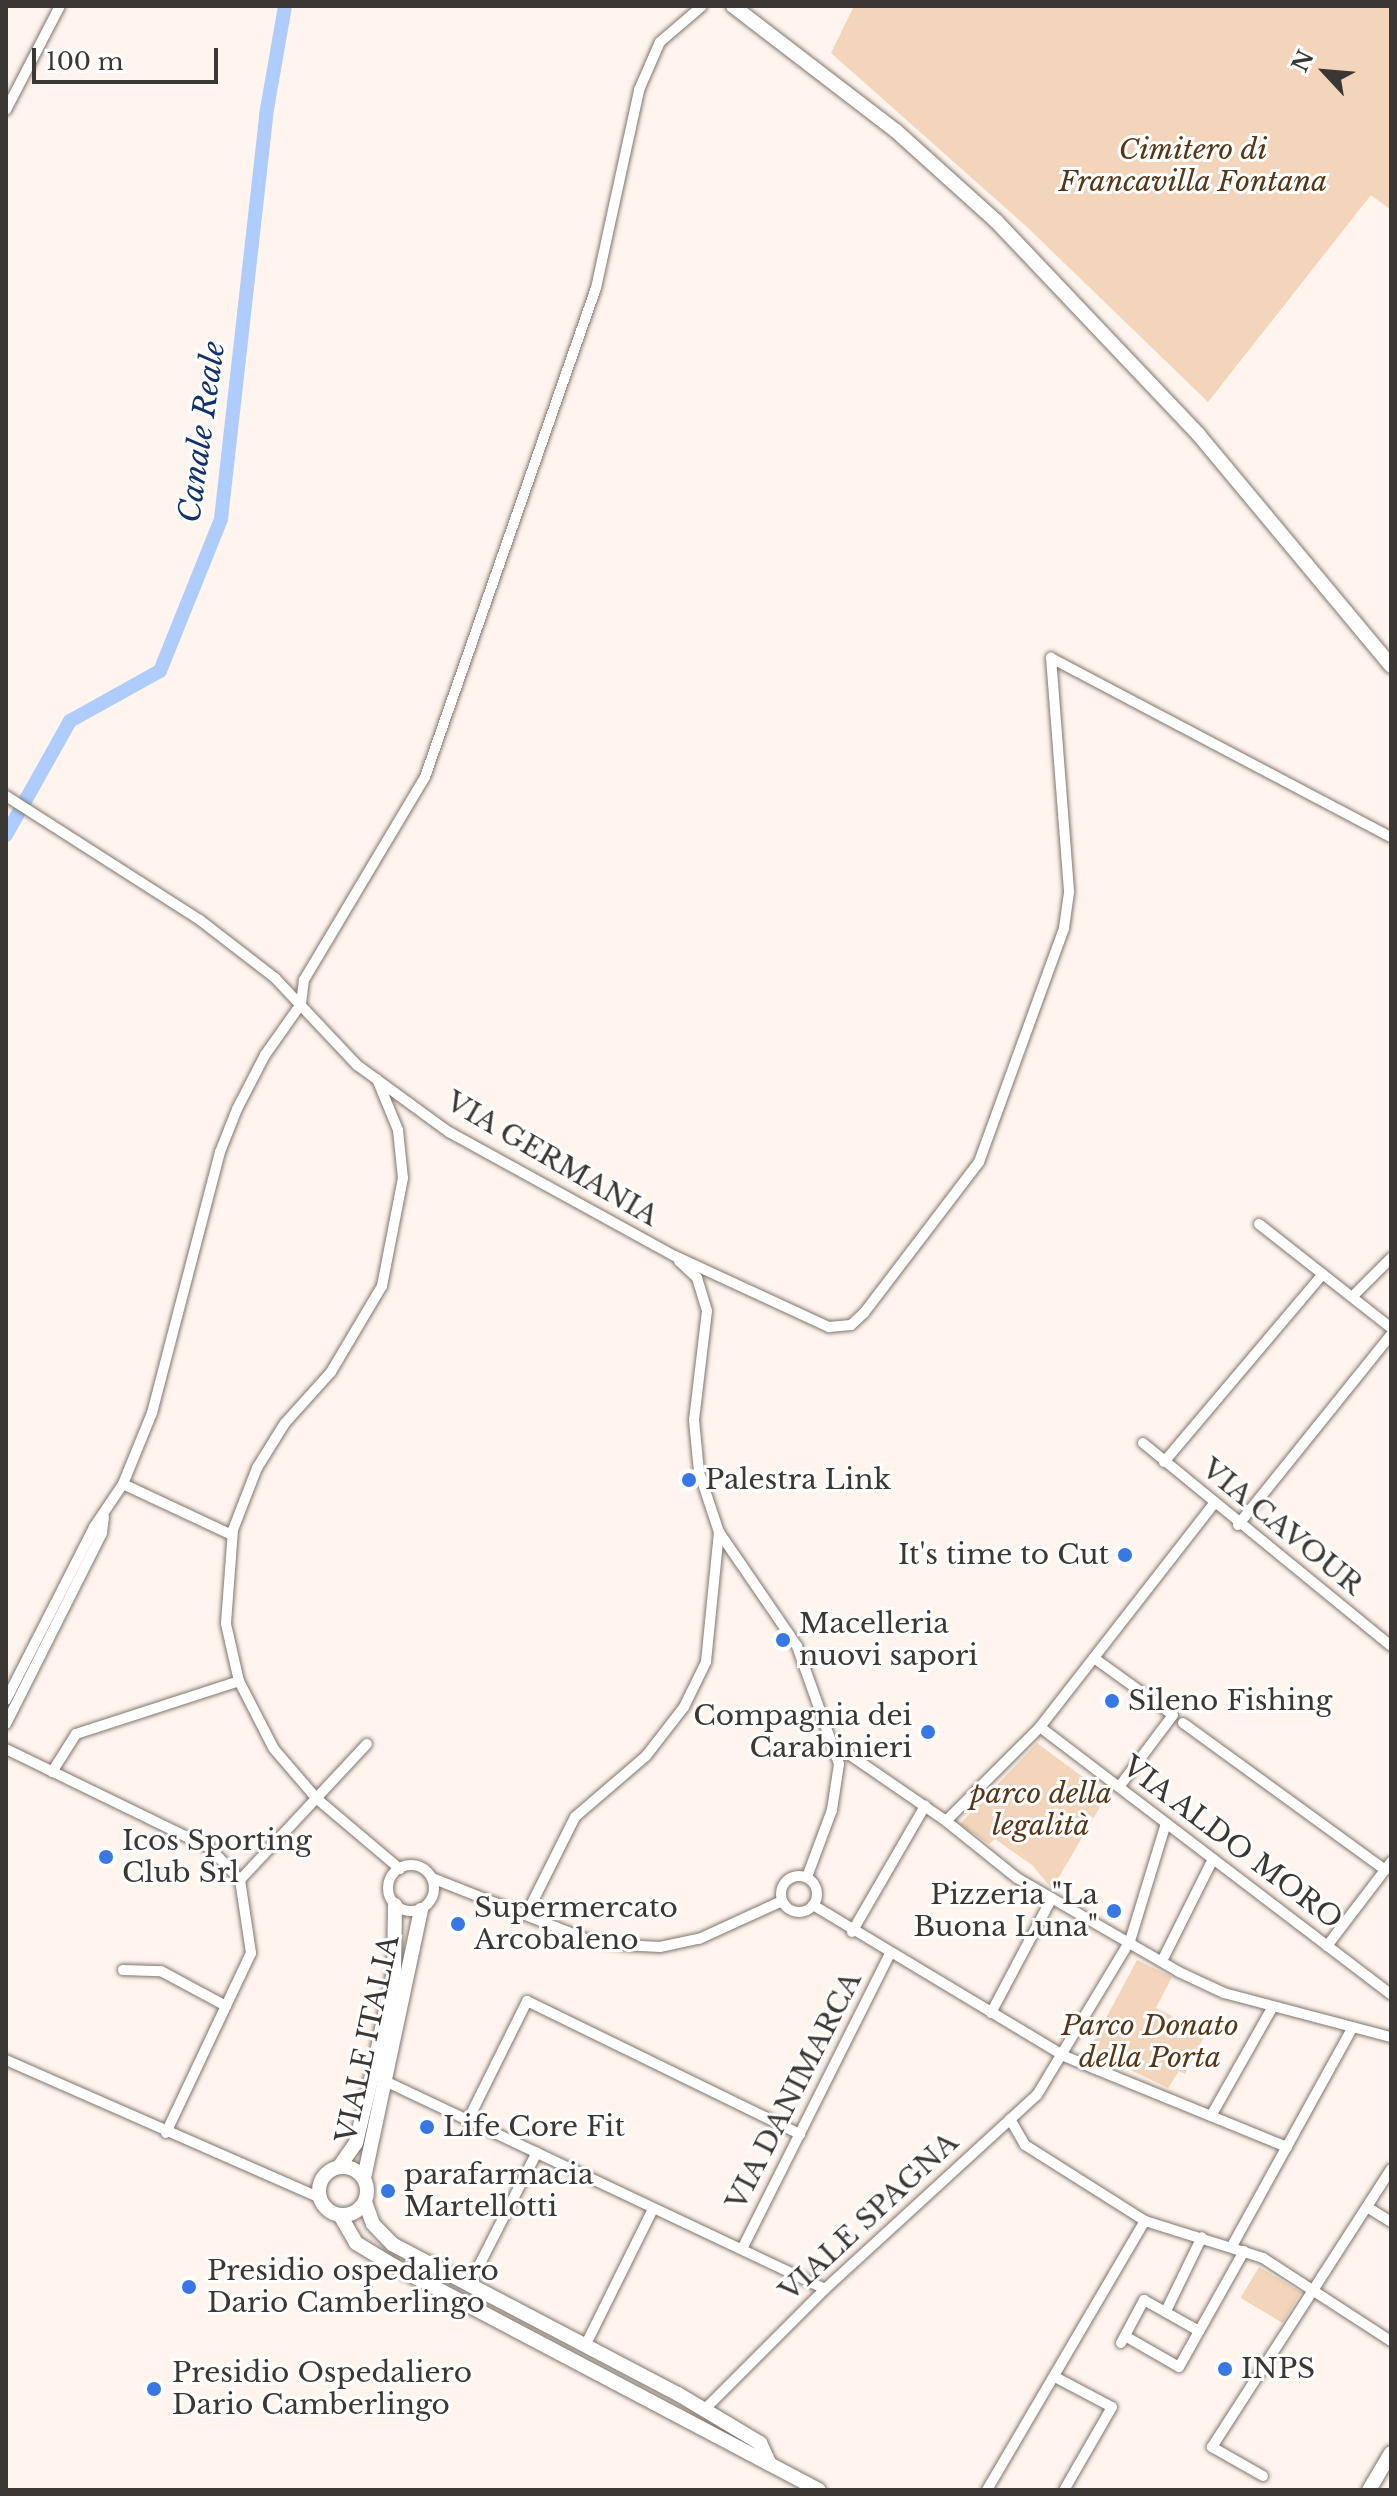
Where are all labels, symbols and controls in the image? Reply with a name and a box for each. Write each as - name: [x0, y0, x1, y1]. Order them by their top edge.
- scale bar: [36, 32, 222, 82]
- north arrow: [1285, 32, 1365, 112]
- text: N: [1286, 46, 1320, 76]
- text: 100 m: [46, 47, 124, 76]
- park label: Cimitero di Francavilla Fontana: [1058, 133, 1328, 199]
- water label: Canale Reale: [171, 339, 233, 525]
- street label: VIA GERMANIA: [439, 1084, 665, 1234]
- street label: VIA CAVOUR: [1194, 1451, 1370, 1603]
- place label: Palestra Link: [705, 1463, 891, 1497]
- marker: Palestra Link: [680, 1471, 698, 1489]
- place label: It's time to Cut: [898, 1538, 1109, 1572]
- marker: It's time to Cut: [1116, 1546, 1134, 1564]
- place label: Macelleria nuovi sapori: [799, 1607, 978, 1673]
- marker: Macelleria nuovi sapori: [774, 1631, 792, 1649]
- place label: Sileno Fishing: [1128, 1684, 1332, 1718]
- marker: Sileno Fishing: [1103, 1692, 1121, 1710]
- place label: Compagnia dei Carabinieri: [693, 1699, 912, 1765]
- marker: Compagnia dei Carabinieri: [919, 1723, 937, 1741]
- street label: VIA ALDO MORO: [1115, 1749, 1349, 1937]
- park label: parco della legalità: [970, 1777, 1112, 1843]
- place label: Icos Sporting Club Srl: [122, 1824, 312, 1890]
- marker: Icos Sporting Club Srl: [97, 1848, 115, 1866]
- place label: Pizzeria "La Buona Luna": [913, 1878, 1098, 1944]
- place label: Supermercato Arcobaleno: [474, 1891, 678, 1957]
- marker: Pizzeria "La Buona Luna": [1105, 1902, 1123, 1920]
- marker: Supermercato Arcobaleno: [449, 1915, 467, 1933]
- street label: VIALE ITALIA: [330, 1932, 406, 2146]
- street label: VIA DANIMARCA: [719, 1966, 869, 2216]
- park label: Parco Donato della Porta: [1061, 2009, 1239, 2075]
- place label: Life Core Fit: [443, 2110, 625, 2144]
- marker: Life Core Fit: [418, 2118, 436, 2136]
- street label: VIALE SPAGNA: [773, 2126, 965, 2308]
- place label: parafarmacia Martellotti: [404, 2158, 593, 2224]
- marker: parafarmacia Martellotti: [379, 2182, 397, 2200]
- place label: Presidio ospedaliero Dario Camberlingo: [207, 2254, 499, 2320]
- marker: Presidio ospedaliero Dario Camberlingo: [178, 2276, 200, 2298]
- place label: INPS: [1241, 2352, 1315, 2386]
- place label: Presidio Ospedaliero Dario Camberlingo: [172, 2356, 472, 2422]
- marker: INPS: [1216, 2360, 1234, 2378]
- marker: Presidio Ospedaliero Dario Camberlingo: [143, 2378, 165, 2400]

